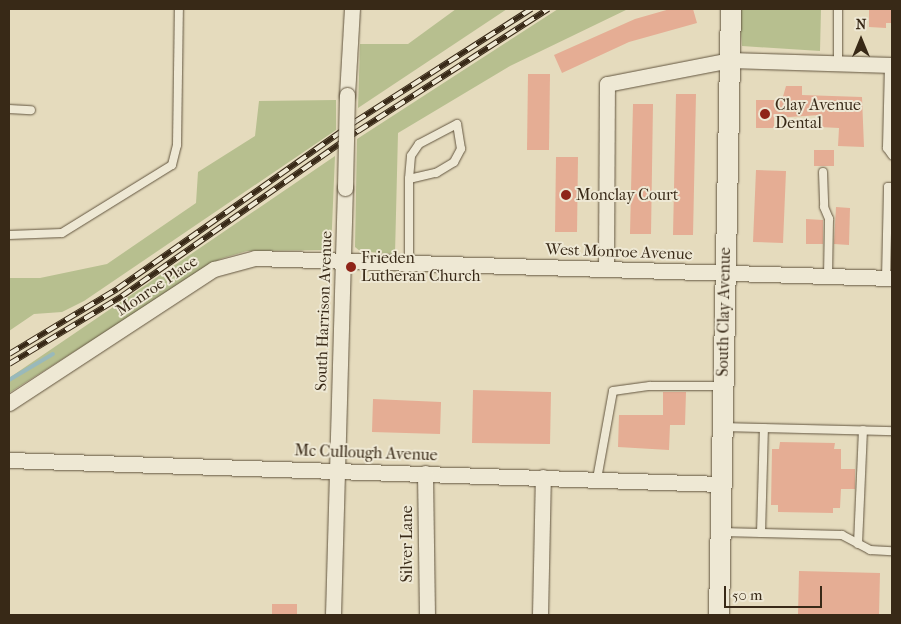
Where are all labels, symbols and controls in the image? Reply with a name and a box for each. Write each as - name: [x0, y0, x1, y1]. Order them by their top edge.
- north arrow: [836, 15, 886, 65]
- text: N: [856, 16, 866, 33]
- place label: Clay Avenue Dental: [775, 95, 861, 133]
- marker: Clay Avenue Dental: [759, 108, 771, 120]
- place label: Monclay Court: [576, 185, 679, 205]
- marker: Monclay Court: [560, 189, 572, 201]
- street label: South Harrison Avenue: [312, 231, 336, 391]
- street label: West Monroe Avenue: [545, 240, 693, 264]
- street label: South Clay Avenue: [713, 247, 735, 377]
- place label: Frieden Lutheran Church: [361, 248, 480, 286]
- street label: Monroe Place: [113, 252, 201, 320]
- marker: Frieden Lutheran Church: [345, 261, 357, 273]
- street label: Mc Cullough Avenue: [294, 441, 438, 465]
- street label: Silver Lane: [397, 505, 417, 583]
- scale bar: [726, 576, 824, 608]
- text: 50 m: [732, 586, 762, 604]

